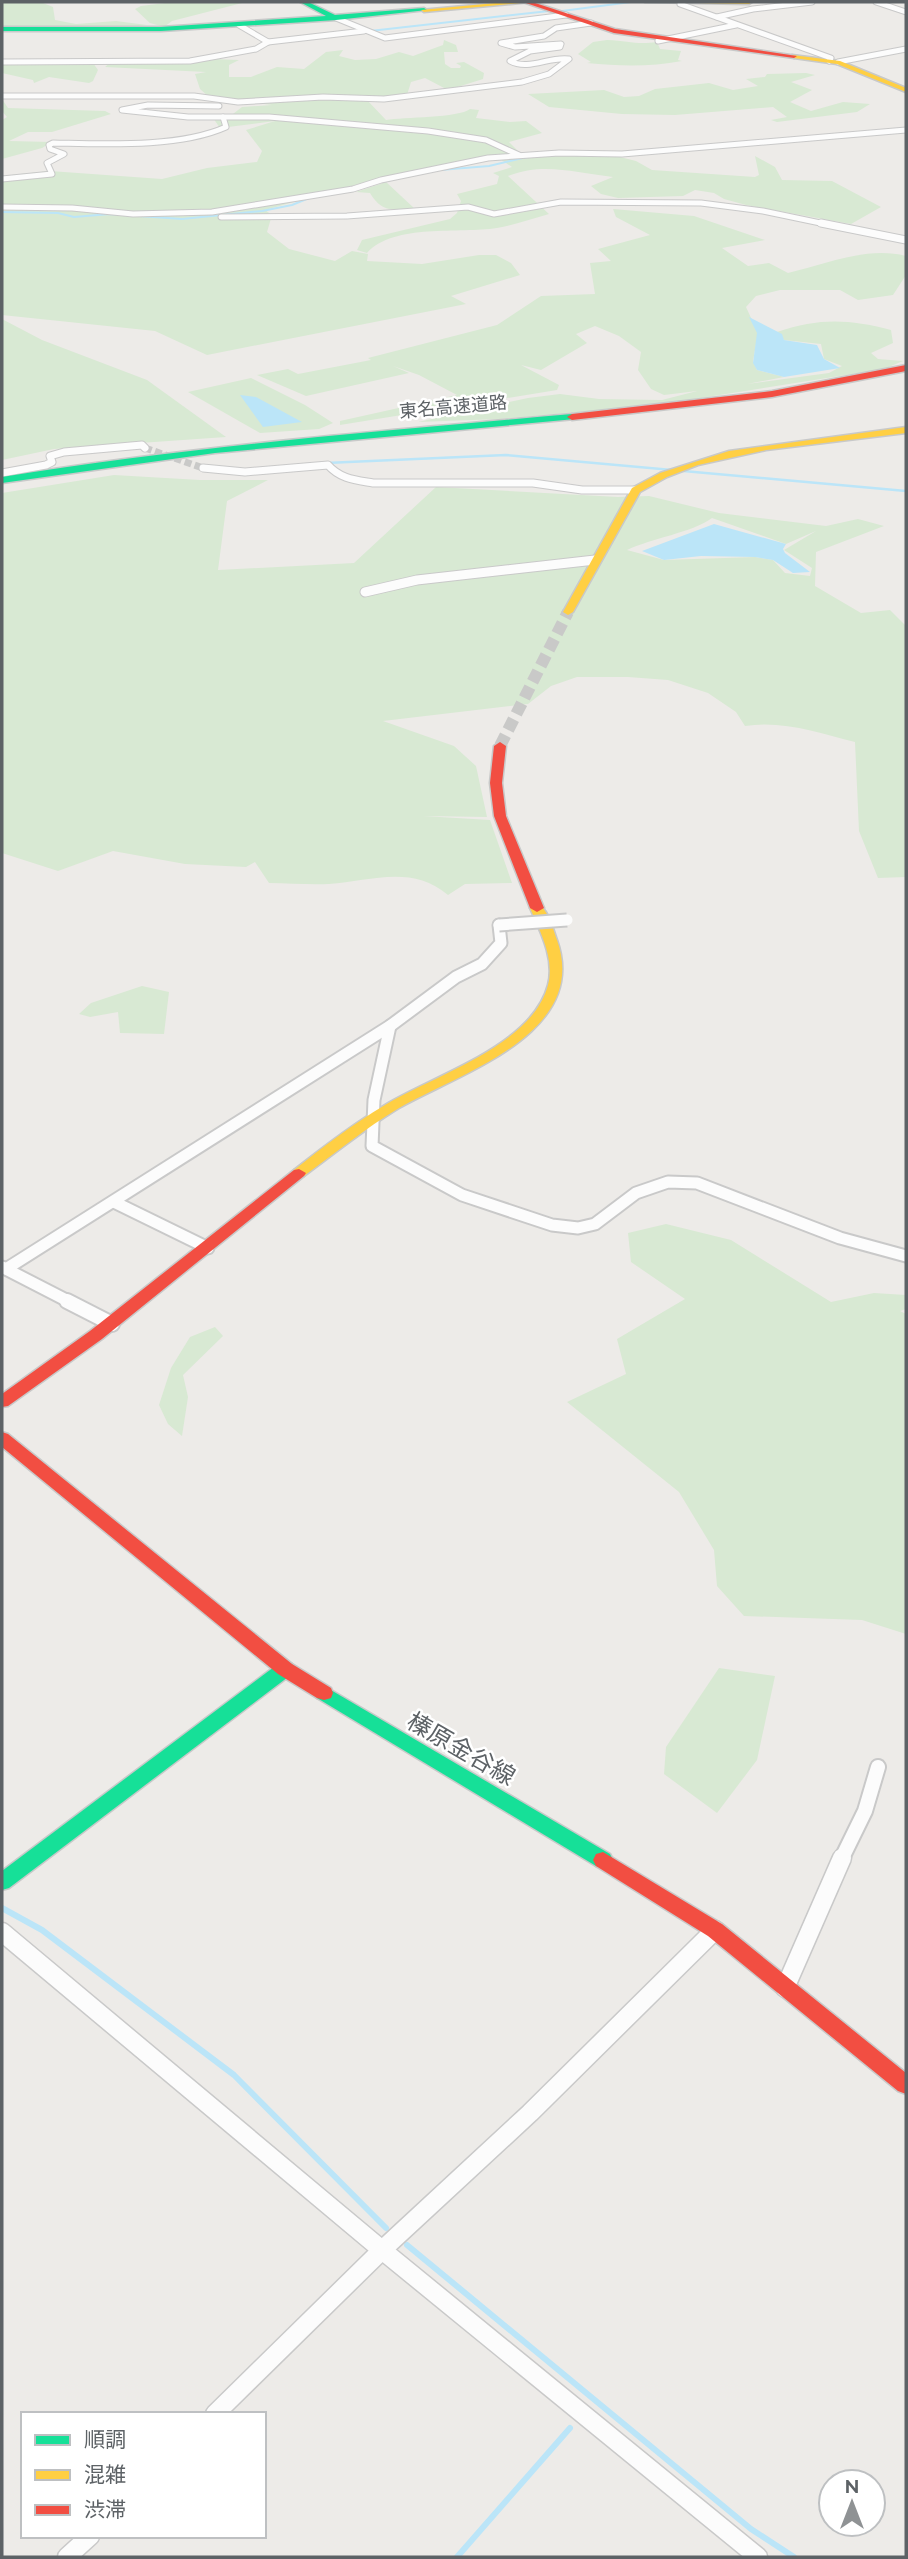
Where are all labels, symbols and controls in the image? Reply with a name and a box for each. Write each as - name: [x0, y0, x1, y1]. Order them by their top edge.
- street label: 東名高速道路: [398, 391, 508, 422]
- street label: 榛原金谷線: [402, 1706, 520, 1791]
- legend: [21, 2412, 266, 2538]
- text: 順調: [84, 2427, 126, 2452]
- text: 混雑: [84, 2462, 126, 2487]
- north arrow: [817, 2468, 887, 2538]
- text: N: [845, 2475, 859, 2497]
- text: 渋滞: [84, 2497, 126, 2522]

